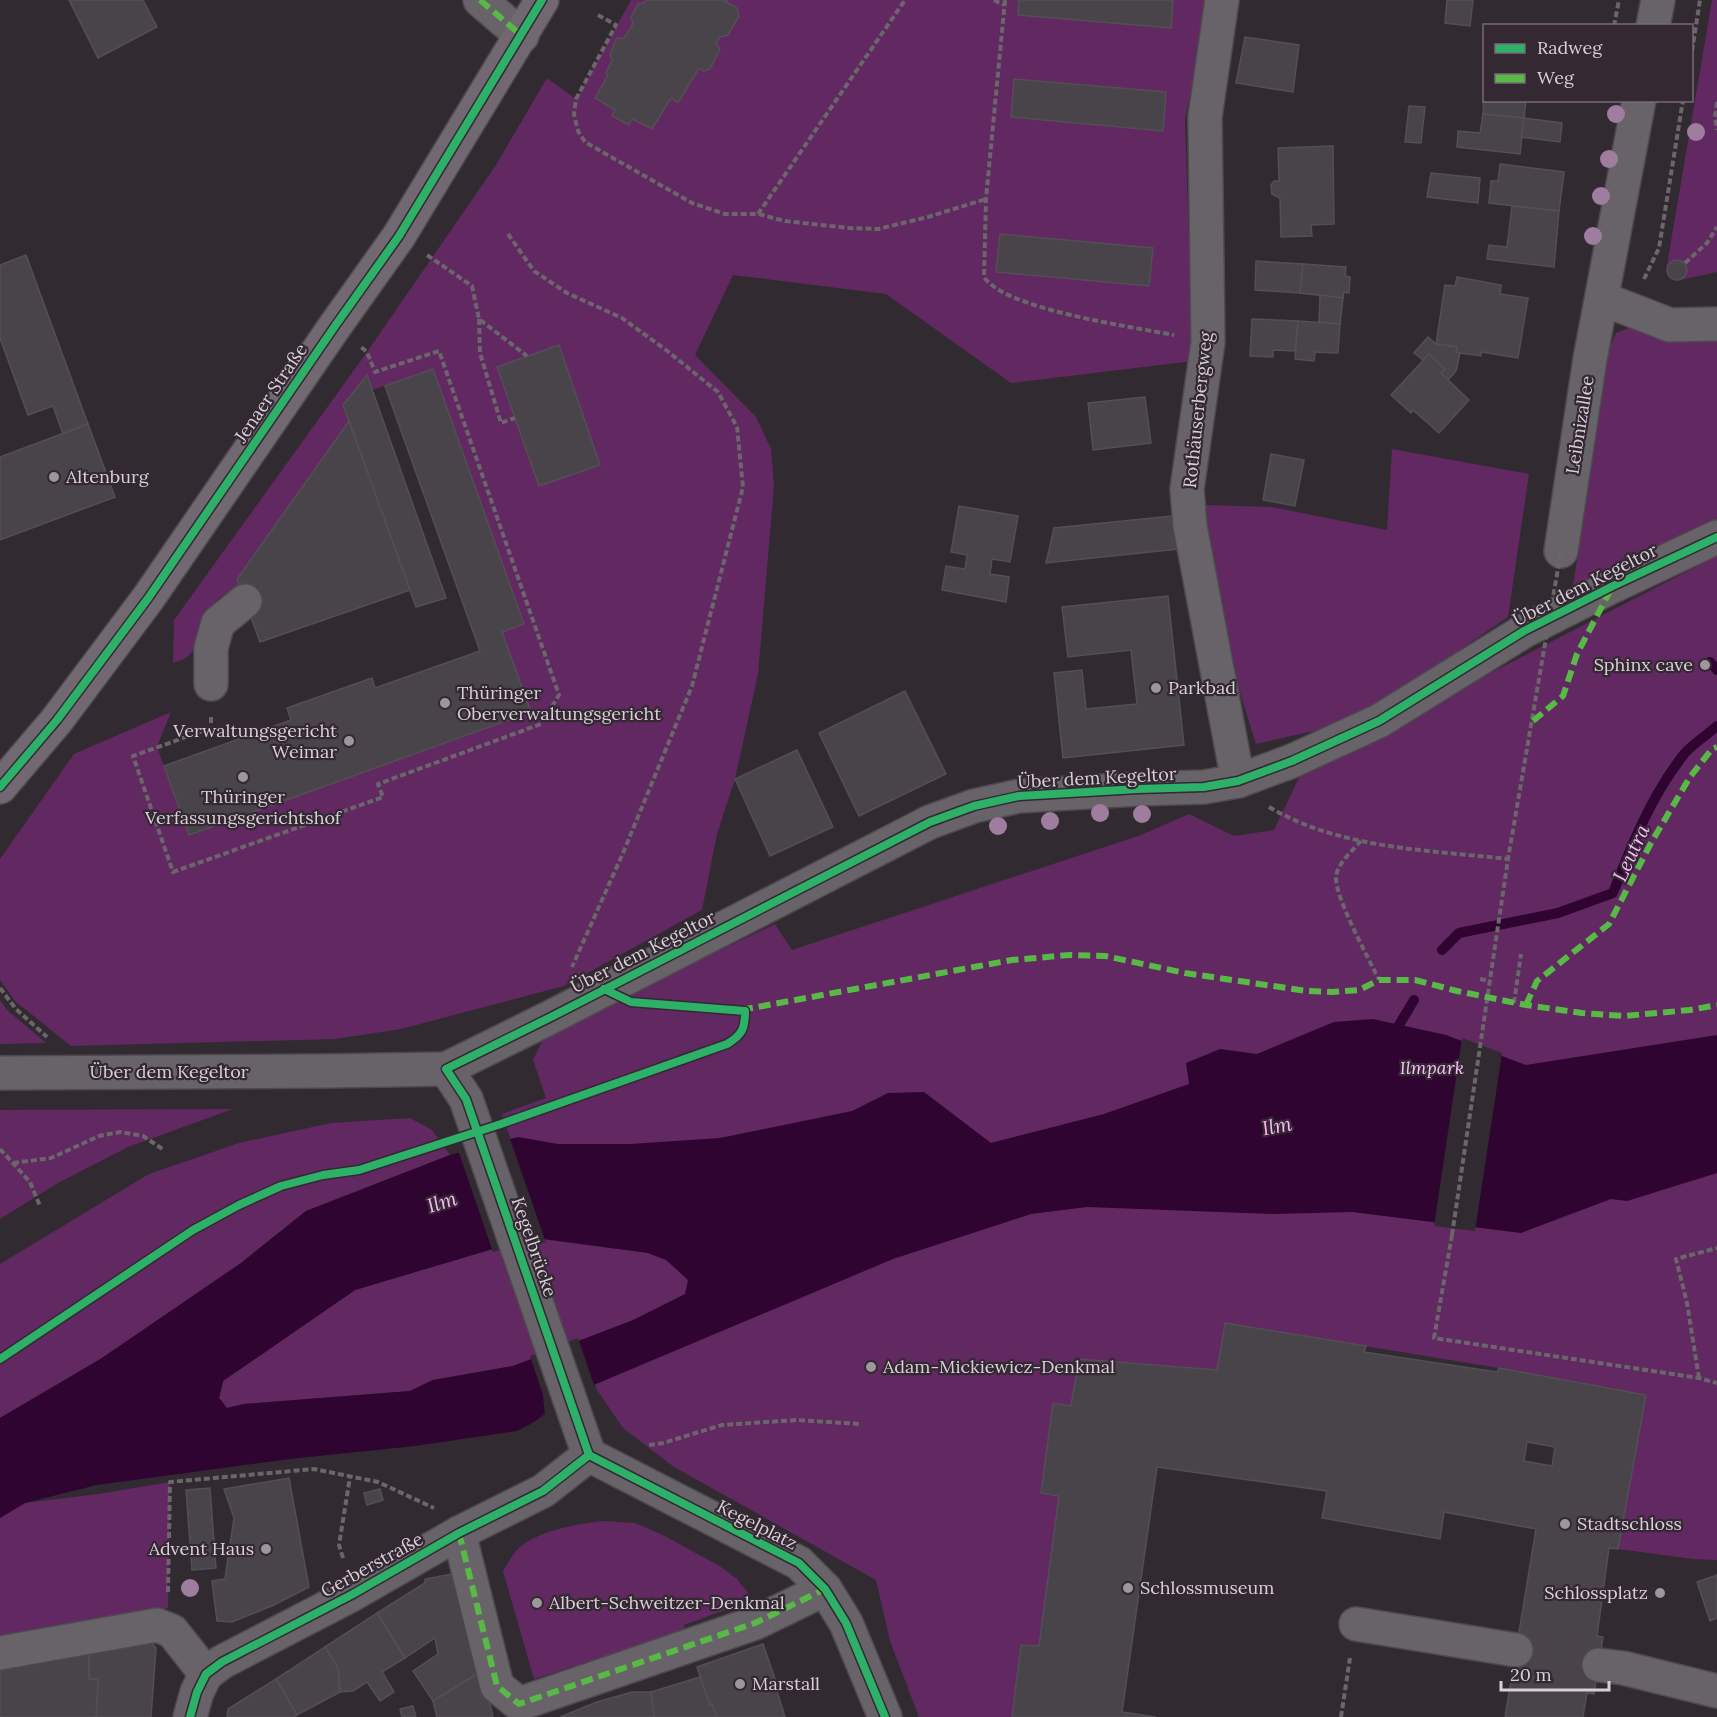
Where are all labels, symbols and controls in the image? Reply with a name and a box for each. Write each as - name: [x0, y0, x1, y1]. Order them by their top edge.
- legend: [1483, 24, 1693, 102]
- text: Radweg: [1537, 36, 1603, 59]
- text: Weg: [1537, 66, 1575, 89]
- street label: Rothäuserbergweg: [1178, 330, 1217, 489]
- street label: Jenaer Straße: [228, 339, 312, 448]
- street label: Leibnizallee: [1560, 374, 1599, 476]
- place label: Altenburg: [65, 465, 150, 488]
- marker: Altenburg: [47, 470, 61, 484]
- street label: Über dem Kegeltor: [1509, 538, 1661, 631]
- place label: Sphinx cave: [1594, 653, 1693, 676]
- marker: Sphinx cave: [1698, 658, 1712, 672]
- place label: Parkbad: [1168, 676, 1236, 699]
- place label: Thüringer Oberverwaltungsgericht: [457, 681, 661, 725]
- marker: Parkbad: [1149, 681, 1163, 695]
- marker: Thüringer Oberverwaltungsgericht: [438, 696, 452, 710]
- place label: Verwaltungsgericht Weimar: [172, 719, 337, 763]
- marker: Verwaltungsgericht Weimar: [342, 734, 356, 748]
- street label: Über dem Kegeltor: [1017, 762, 1177, 793]
- marker: Thüringer Verfassungsgerichtshof: [236, 770, 250, 784]
- place label: Thüringer Verfassungsgerichtshof: [144, 785, 343, 829]
- water label: Leutra: [1607, 820, 1655, 885]
- street label: Über dem Kegeltor: [567, 905, 719, 998]
- park label: Ilmpark: [1400, 1056, 1464, 1079]
- street label: Über dem Kegeltor: [89, 1060, 249, 1083]
- water label: Ilm: [1260, 1111, 1294, 1140]
- water label: Ilm: [424, 1185, 460, 1218]
- street label: Kegelbrücke: [507, 1194, 562, 1300]
- place label: Adam-Mickiewicz-Denkmal: [882, 1355, 1115, 1378]
- marker: Adam-Mickiewicz-Denkmal: [864, 1360, 878, 1374]
- street label: Kegelplatz: [713, 1494, 801, 1555]
- place label: Stadtschloss: [1577, 1512, 1682, 1535]
- marker: Stadtschloss: [1558, 1517, 1572, 1531]
- street label: Gerberstraße: [317, 1527, 427, 1602]
- place label: Advent Haus: [148, 1537, 254, 1560]
- marker: Advent Haus: [259, 1542, 273, 1556]
- place label: Schlossmuseum: [1140, 1576, 1274, 1599]
- marker: Schlossmuseum: [1121, 1581, 1135, 1595]
- place label: Schlossplatz: [1544, 1581, 1648, 1604]
- marker: Schlossplatz: [1653, 1586, 1667, 1600]
- place label: Albert-Schweitzer-Denkmal: [548, 1591, 785, 1614]
- marker: Albert-Schweitzer-Denkmal: [530, 1596, 544, 1610]
- scale bar: [1501, 1654, 1609, 1692]
- text: 20 m: [1510, 1663, 1552, 1686]
- place label: Marstall: [752, 1672, 820, 1695]
- marker: Marstall: [733, 1677, 747, 1691]

